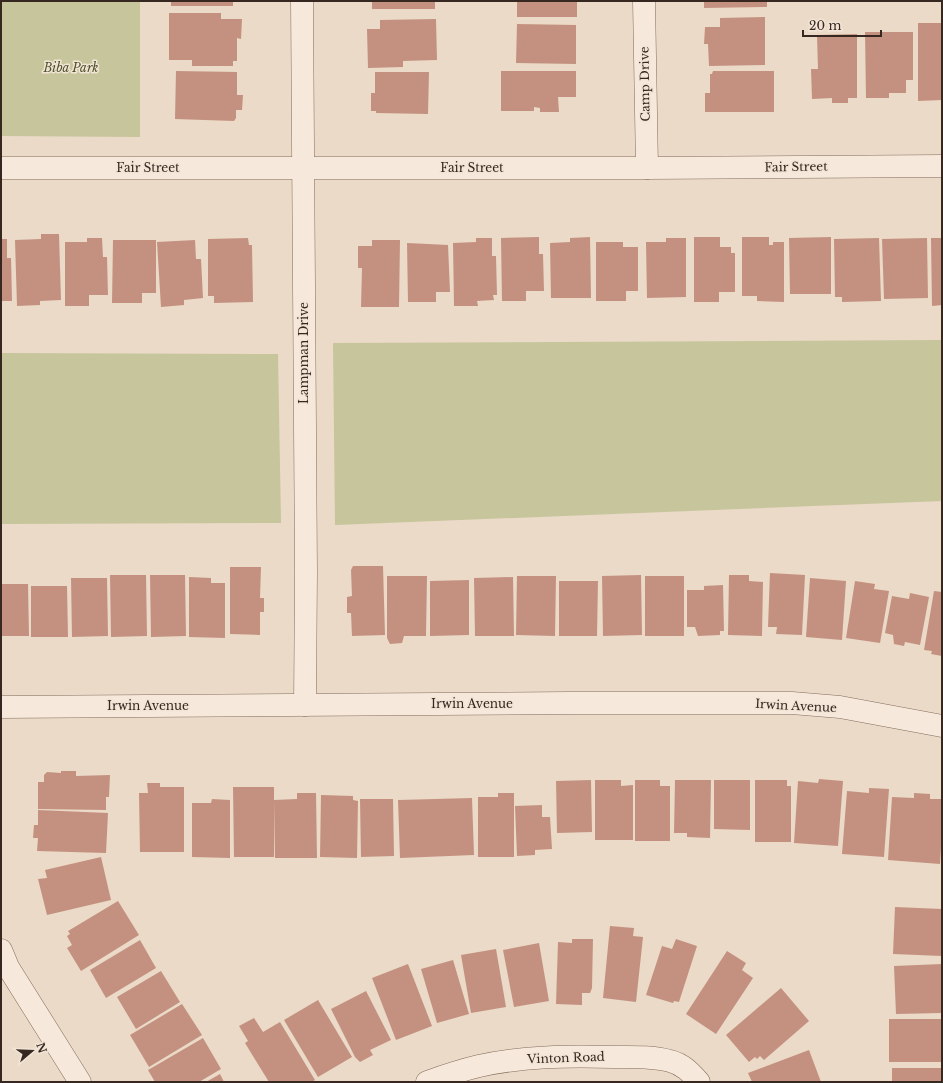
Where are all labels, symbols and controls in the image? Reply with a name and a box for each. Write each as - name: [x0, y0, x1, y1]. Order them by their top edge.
- scale bar: [803, 12, 881, 38]
- text: 20 m: [809, 18, 841, 33]
- street label: Camp Drive: [636, 46, 653, 122]
- park label: Biba Park: [42, 60, 99, 75]
- street label: Fair Street: [764, 158, 828, 175]
- street label: Fair Street: [116, 160, 180, 175]
- street label: Fair Street: [440, 160, 504, 175]
- street label: Lampman Drive: [296, 302, 311, 404]
- street label: Irwin Avenue: [431, 696, 513, 711]
- street label: Irwin Avenue: [755, 696, 837, 715]
- street label: Irwin Avenue: [107, 698, 189, 713]
- north arrow: [12, 1031, 52, 1071]
- text: N: [33, 1041, 50, 1056]
- street label: Vinton Road: [526, 1049, 605, 1066]

